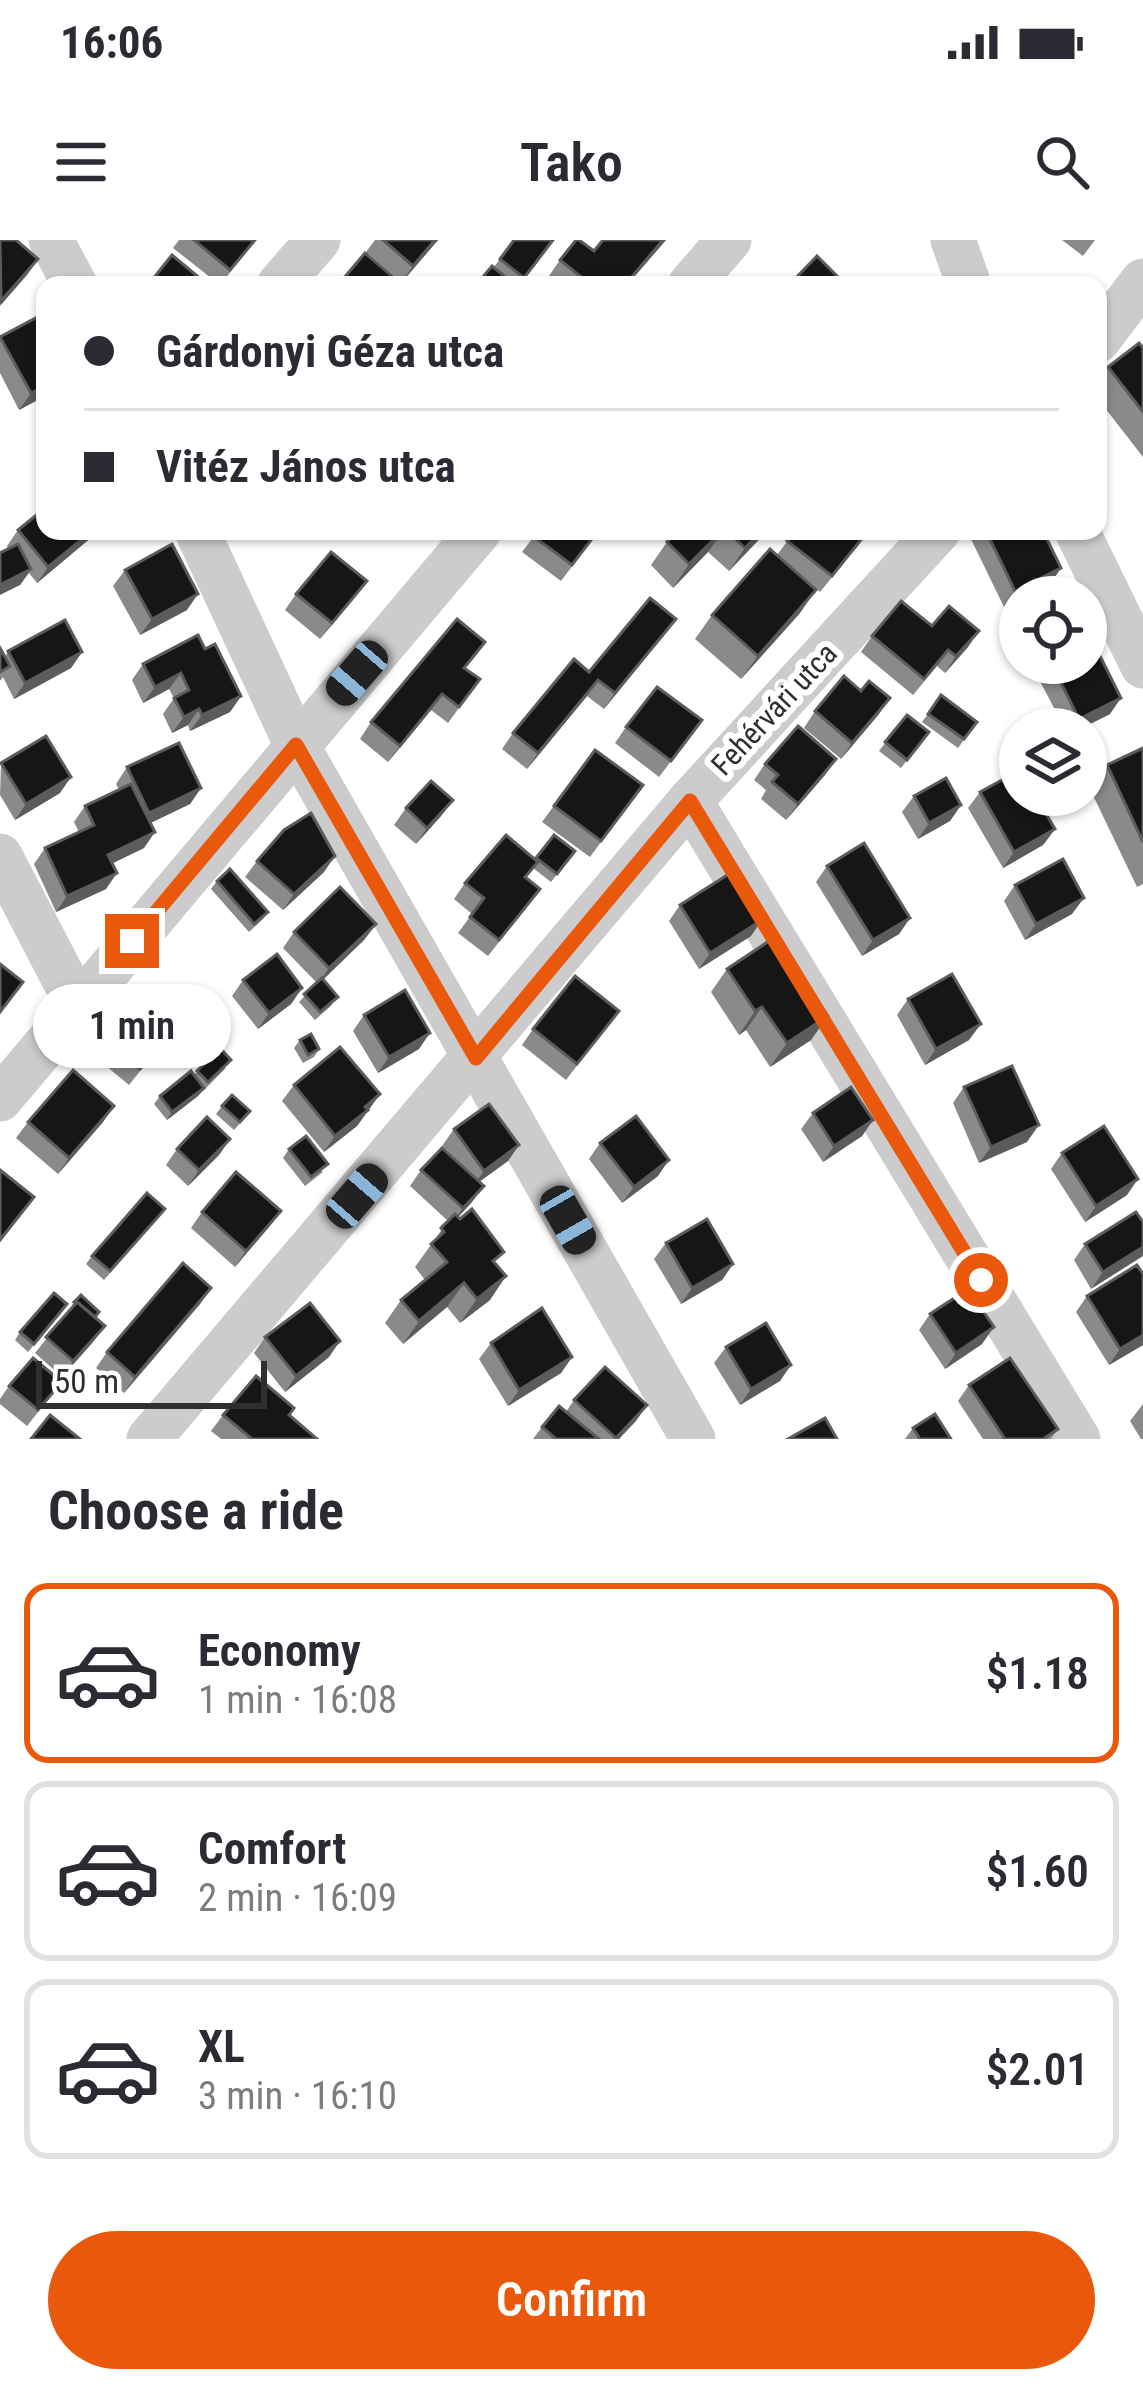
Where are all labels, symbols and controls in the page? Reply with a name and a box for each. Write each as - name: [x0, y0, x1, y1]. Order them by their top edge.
- text: 16:06: [60, 16, 163, 69]
- icon: menu: [48, 129, 114, 195]
- icon: search: [1029, 129, 1095, 195]
- text: Tako: [520, 131, 623, 194]
- text: Gárdonyi Géza utca: [156, 325, 504, 378]
- text: Vitéz János utca: [156, 440, 456, 493]
- map controls: [999, 576, 1107, 816]
- button: locate: [999, 576, 1107, 684]
- car: [320, 634, 394, 712]
- street label: Fehérvári utca: [704, 636, 844, 782]
- button: layers: [999, 708, 1107, 816]
- route end: [105, 914, 159, 968]
- callout: 1 min: [33, 983, 231, 1067]
- text: 1 min: [89, 1003, 175, 1049]
- car: [320, 1157, 394, 1235]
- car: [534, 1180, 602, 1260]
- route start: [954, 1253, 1008, 1307]
- scale bar: [36, 1355, 267, 1408]
- text: 50 m: [54, 1362, 119, 1401]
- text: Choose a ride: [48, 1479, 344, 1542]
- icon: car: [54, 1619, 162, 1727]
- text: Economy: [198, 1624, 361, 1677]
- text: $1.18: [986, 1647, 1089, 1700]
- text: 1 min · 16:08: [198, 1677, 397, 1723]
- icon: car: [54, 1817, 162, 1925]
- text: Comfort: [198, 1822, 346, 1875]
- text: $1.60: [986, 1845, 1089, 1898]
- text: 2 min · 16:09: [198, 1875, 397, 1921]
- icon: car: [54, 2015, 162, 2123]
- text: XL: [198, 2020, 245, 2073]
- text: $2.01: [986, 2043, 1089, 2096]
- text: 3 min · 16:10: [198, 2073, 397, 2119]
- button: Confirm: [48, 2231, 1095, 2369]

